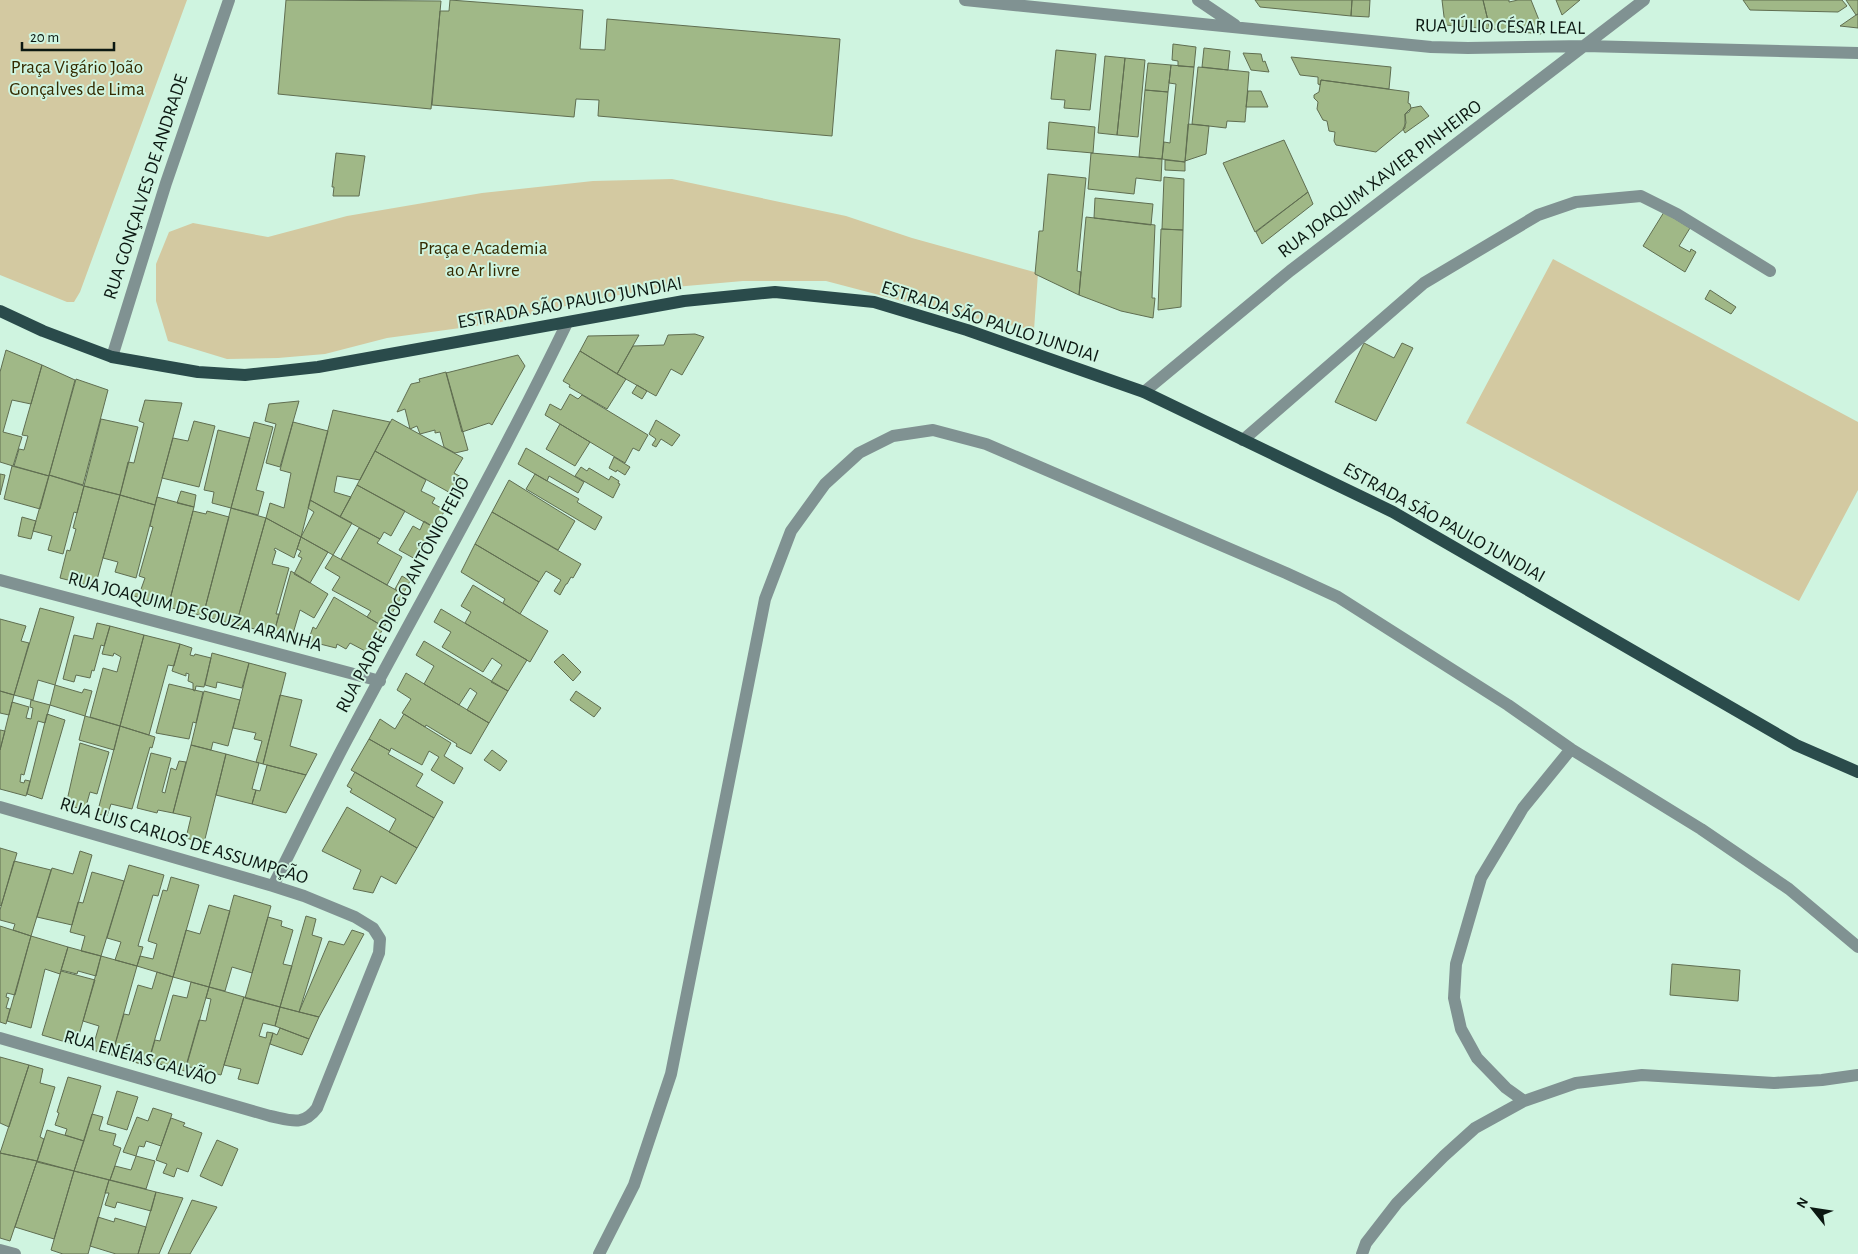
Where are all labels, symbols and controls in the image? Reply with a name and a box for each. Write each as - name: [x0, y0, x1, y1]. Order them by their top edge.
- street label: RUA JÚLIO CÉSAR LEAL: [1415, 14, 1585, 38]
- scale bar: [22, 20, 115, 52]
- text: 20 m: [30, 30, 59, 45]
- park label: Praça Vigário João Gonçalves de Lima: [9, 58, 145, 99]
- street label: RUA GONÇALVES DE ANDRADE: [101, 72, 191, 302]
- street label: RUA JOAQUIM XAVIER PINHEIRO: [1275, 96, 1485, 262]
- park label: Praça e Academia ao Ar livre: [419, 239, 548, 280]
- street label: ESTRADA SÃO PAULO JUNDIAI: [456, 272, 684, 332]
- street label: ESTRADA SÃO PAULO JUNDIAI: [879, 276, 1102, 366]
- street label: ESTRADA SÃO PAULO JUNDIAI: [1340, 458, 1549, 587]
- street label: RUA PADRE DIOGO ANTÔNIO FEIJÓ: [331, 473, 473, 716]
- street label: RUA JOAQUIM DE SOUZA ARANHA: [66, 569, 324, 655]
- street label: RUA LUIS CARLOS DE ASSUMPÇÃO: [58, 792, 311, 888]
- street label: RUA ENÉIAS GALVÃO: [62, 1025, 219, 1089]
- north arrow: [1788, 1184, 1838, 1234]
- text: N: [1794, 1195, 1811, 1211]

